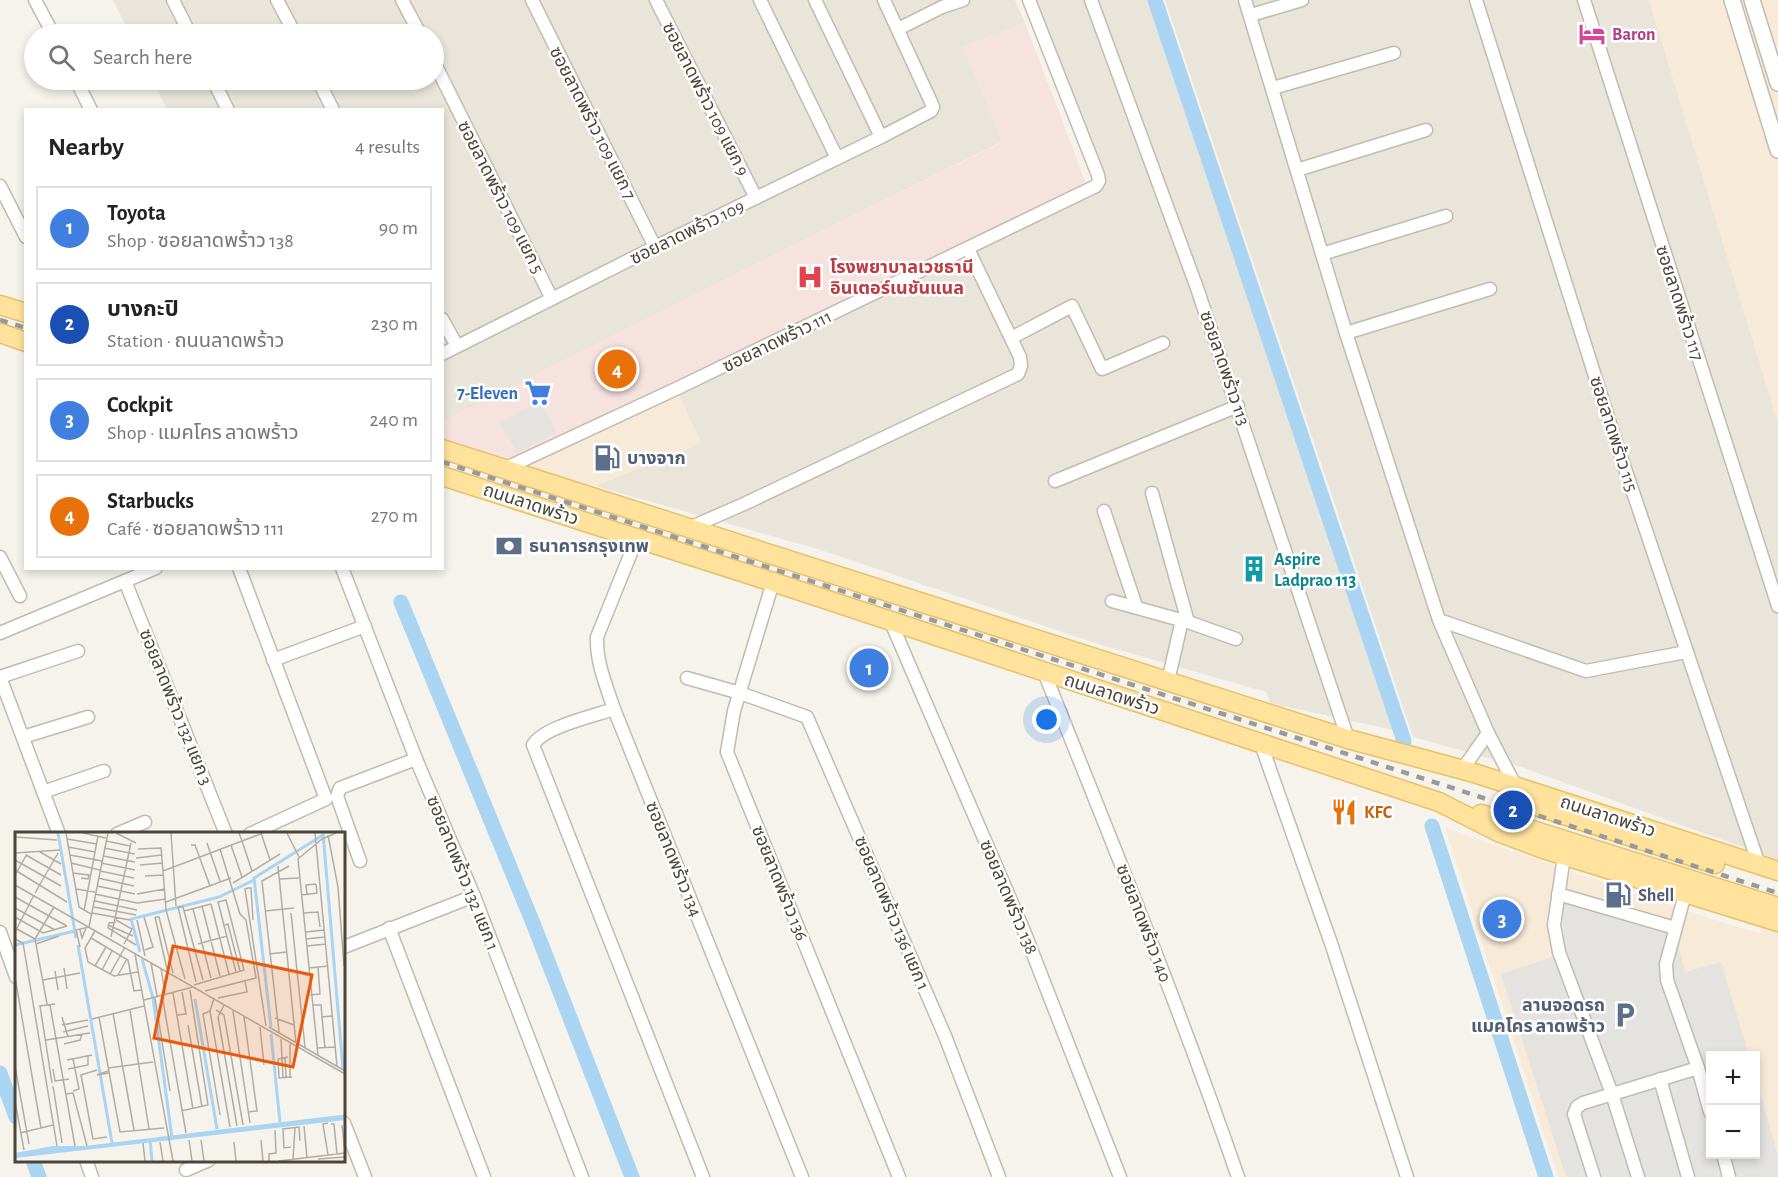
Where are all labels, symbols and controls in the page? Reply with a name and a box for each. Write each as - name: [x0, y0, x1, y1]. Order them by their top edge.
- street label: ซอยลาดพร้าว 109 แยก 9: [659, 19, 753, 179]
- hotel icon: Baron: [1577, 19, 1607, 49]
- search box: [24, 24, 444, 90]
- place label: Baron: [1612, 26, 1656, 44]
- icon: search: [45, 41, 78, 74]
- street label: ซอยลาดพร้าว 109 แยก 7: [546, 43, 640, 203]
- text: Search here: [93, 46, 192, 68]
- street label: ซอยลาดพร้าว 109 แยก 5: [454, 117, 548, 277]
- text: Nearby: [48, 134, 124, 160]
- text: 4 results: [355, 137, 420, 157]
- street label: ซอยลาดพร้าว 109: [627, 196, 747, 268]
- text: Toyota: [107, 202, 166, 224]
- text: 1: [66, 218, 73, 238]
- text: 90 m: [379, 218, 418, 238]
- text: Shop · ซอยลาดพร้าว 138: [107, 231, 294, 251]
- street label: ซอยลาดพร้าว 117: [1652, 243, 1708, 363]
- place label: โรงพยาบาลเวชธานี อินเตอร์เนชันแนล: [830, 258, 974, 298]
- hospital icon: โรงพยาบาลเวชธานี อินเตอร์เนชันแนล: [795, 262, 825, 292]
- text: บางกะปิ: [107, 298, 179, 320]
- street label: ซอยลาดพร้าว 111: [719, 306, 835, 376]
- street label: ซอยลาดพร้าว 113: [1196, 308, 1254, 428]
- text: 2: [65, 314, 74, 334]
- text: 230 m: [371, 314, 418, 334]
- text: Station · ถนนลาดพร้าว: [107, 331, 284, 351]
- pin: 4: [598, 346, 636, 392]
- street label: ซอยลาดพร้าว 115: [1586, 374, 1642, 494]
- supermarket icon: 7-Eleven: [523, 378, 553, 408]
- place label: 7-Eleven: [457, 385, 518, 403]
- text: Cockpit: [107, 394, 173, 416]
- text: 3: [65, 410, 74, 430]
- text: 240 m: [369, 410, 418, 430]
- text: Shop · แมคโคร ลาดพร้าว: [107, 423, 299, 443]
- fuel station icon: บางจาก: [592, 443, 622, 473]
- place label: บางจาก: [627, 450, 686, 468]
- street label: ถนนลาดพร้าว: [481, 479, 581, 529]
- text: Starbucks: [107, 490, 194, 512]
- text: 4: [64, 506, 75, 526]
- text: 270 m: [371, 506, 418, 526]
- text: Café · ซอยลาดพร้าว 111: [107, 519, 284, 539]
- bank icon: ธนาคารกรุงเทพ: [494, 531, 524, 561]
- place label: ธนาคารกรุงเทพ: [529, 538, 649, 557]
- place label: Aspire Ladprao 113: [1274, 551, 1356, 590]
- building icon: Aspire Ladprao 113: [1239, 554, 1269, 584]
- street label: ซอยลาดพร้าว 132 แยก 3: [136, 626, 216, 788]
- pin: 1: [850, 646, 888, 690]
- street label: ถนนลาดพร้าว: [1062, 669, 1162, 719]
- your location: [1032, 705, 1061, 734]
- pin: 2: [1494, 788, 1532, 832]
- street label: ถนนลาดพร้าว: [1558, 791, 1658, 841]
- street label: ซอยลาดพร้าว 132 แยก 1: [423, 793, 503, 953]
- restaurant icon: KFC: [1329, 797, 1359, 827]
- street label: ซอยลาดพร้าว 134: [642, 799, 706, 920]
- place label: KFC: [1364, 804, 1393, 822]
- street label: ซอยลาดพร้าว 136: [748, 823, 812, 943]
- inset map: [15, 832, 345, 1162]
- street label: ซอยลาดพร้าว 136 แยก 1: [850, 833, 934, 993]
- street label: ซอยลาดพร้าว 138: [976, 837, 1042, 957]
- street label: ซอยลาดพร้าว 140: [1112, 861, 1176, 985]
- fuel station icon: Shell: [1603, 880, 1633, 910]
- place label: Shell: [1638, 887, 1674, 905]
- pin: 3: [1482, 896, 1522, 942]
- place label: ลานจอดรถ แมคโคร ลาดพร้าว: [1471, 997, 1605, 1036]
- parking icon: ลานจอดรถ แมคโคร ลาดพร้าว: [1610, 1000, 1640, 1030]
- map controls: [1706, 1051, 1760, 1159]
- button: +: [1706, 1051, 1760, 1105]
- button: −: [1706, 1105, 1760, 1159]

